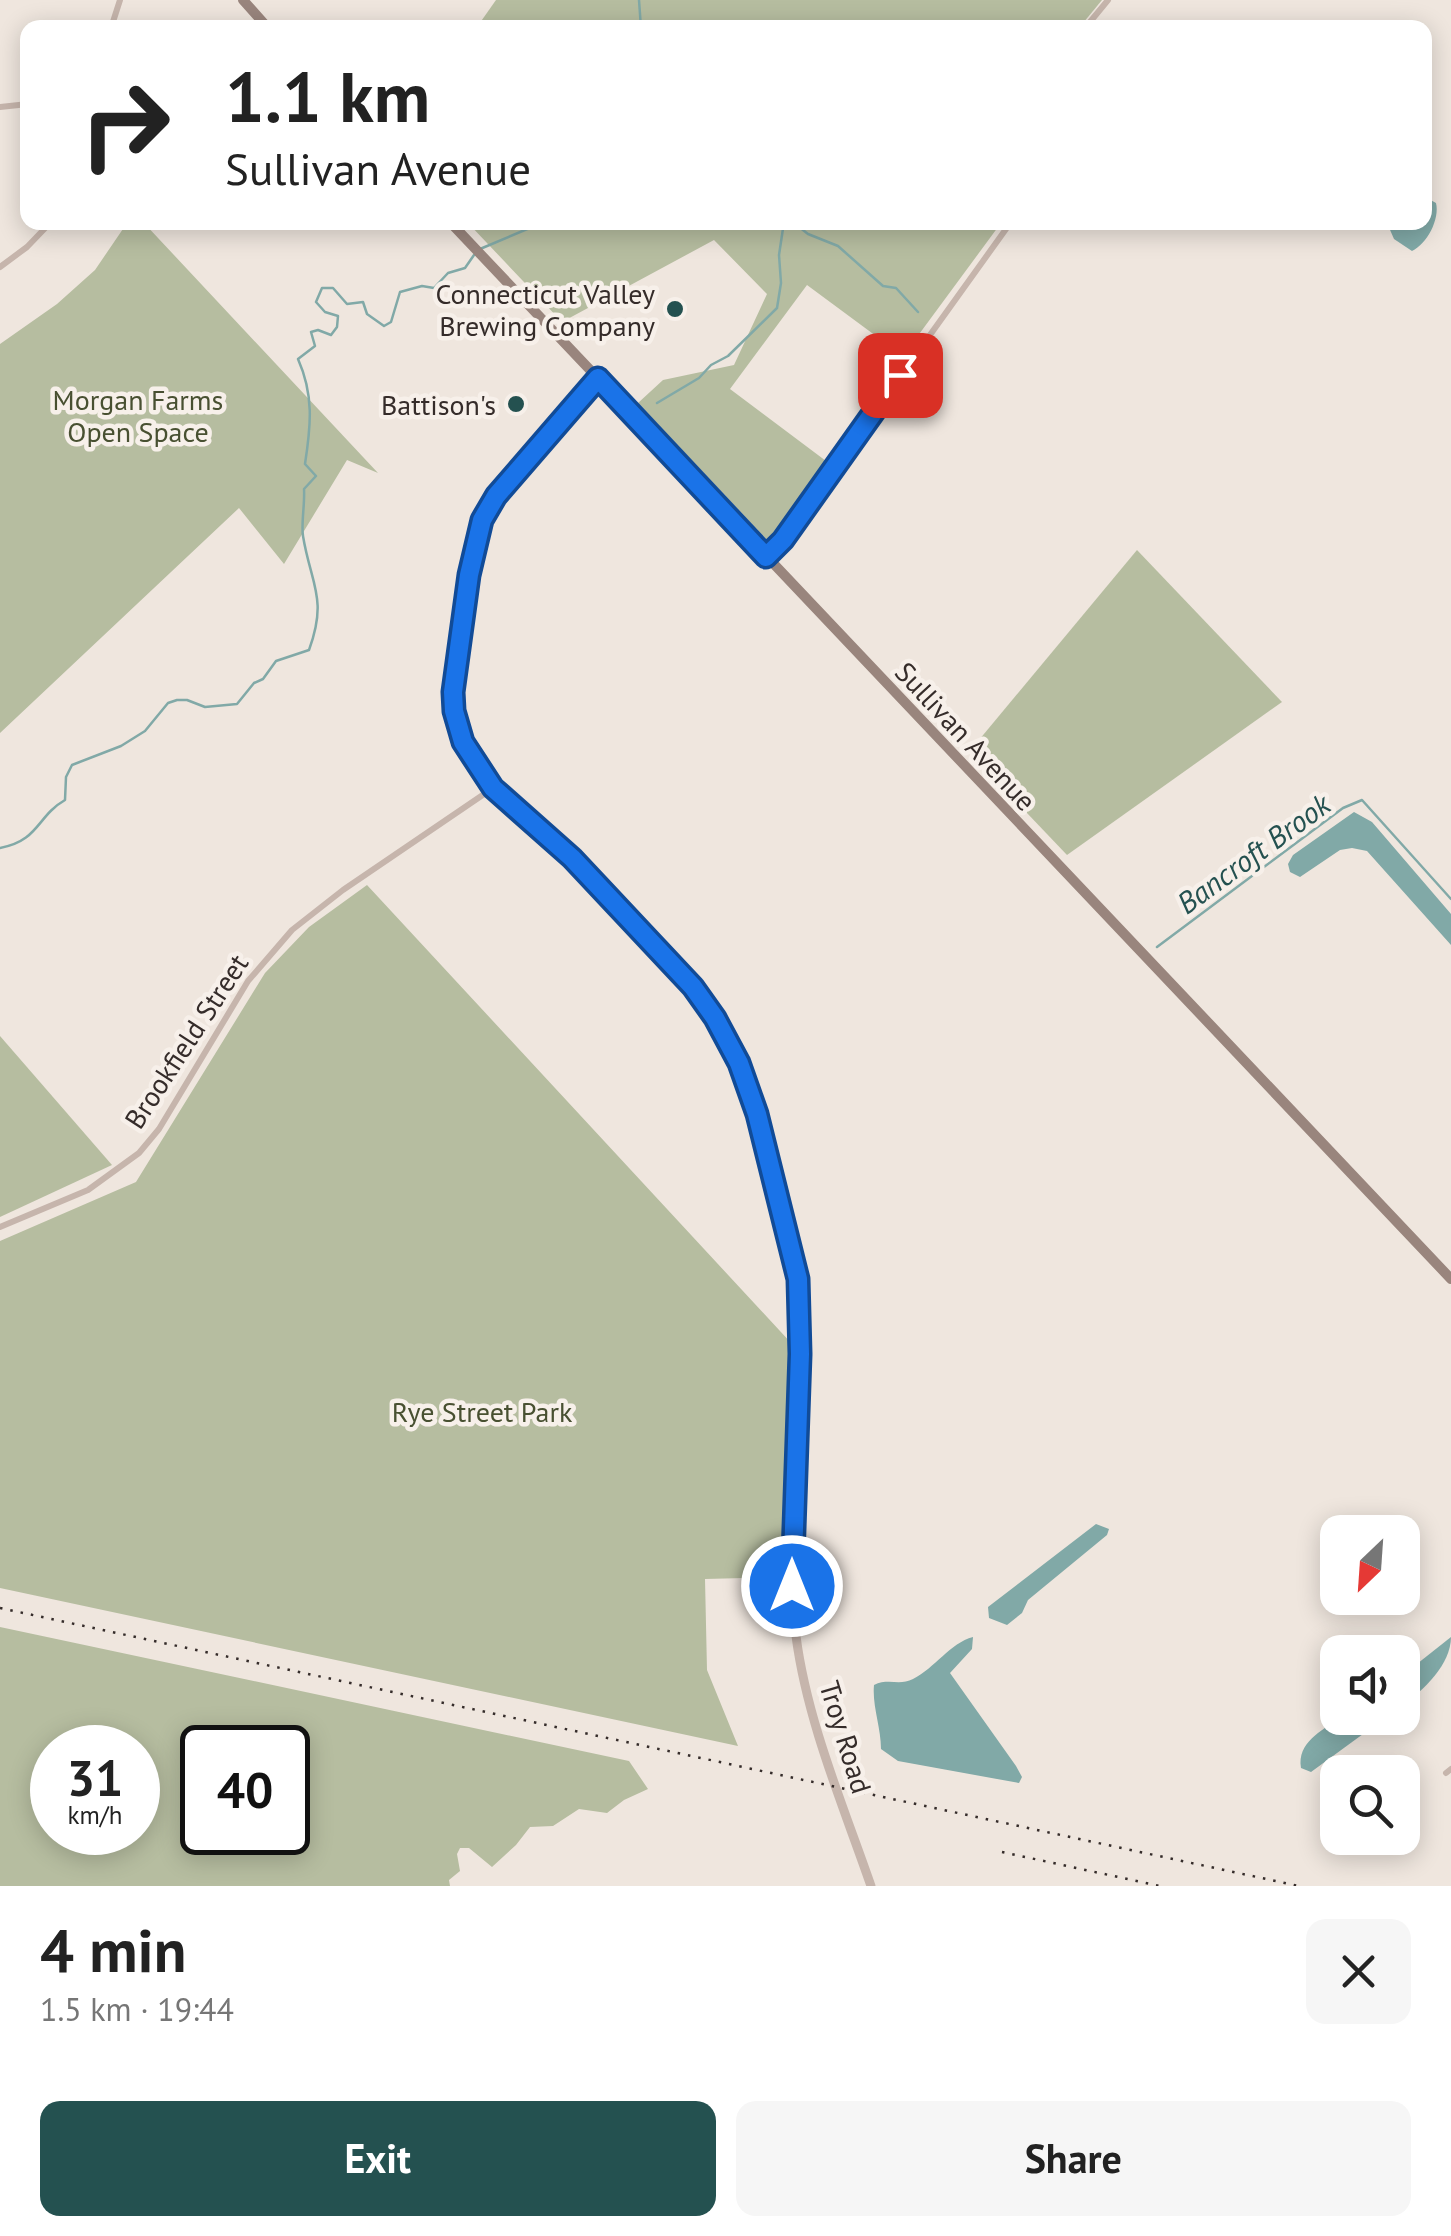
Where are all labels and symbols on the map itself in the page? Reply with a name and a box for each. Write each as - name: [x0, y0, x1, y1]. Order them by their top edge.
- place label: Connecticut Valley Brewing Company: [436, 275, 655, 344]
- marker: Connecticut Valley Brewing Company: [664, 298, 686, 320]
- pin: [858, 333, 943, 418]
- park label: Morgan Farms Open Space: [53, 381, 223, 450]
- place label: Battison's: [381, 386, 496, 423]
- marker: Battison's: [505, 393, 527, 415]
- street label: Sullivan Avenue: [887, 654, 1045, 818]
- water label: Bancroft Brook: [1169, 783, 1339, 922]
- street label: Brookfield Street: [116, 946, 256, 1135]
- park label: Rye Street Park: [392, 1393, 573, 1430]
- north arrow: [1320, 1515, 1420, 1615]
- position arrow: [740, 1534, 844, 1638]
- street label: Troy Road: [811, 1676, 881, 1798]
- speed limit sign: 40: [180, 1725, 310, 1855]

